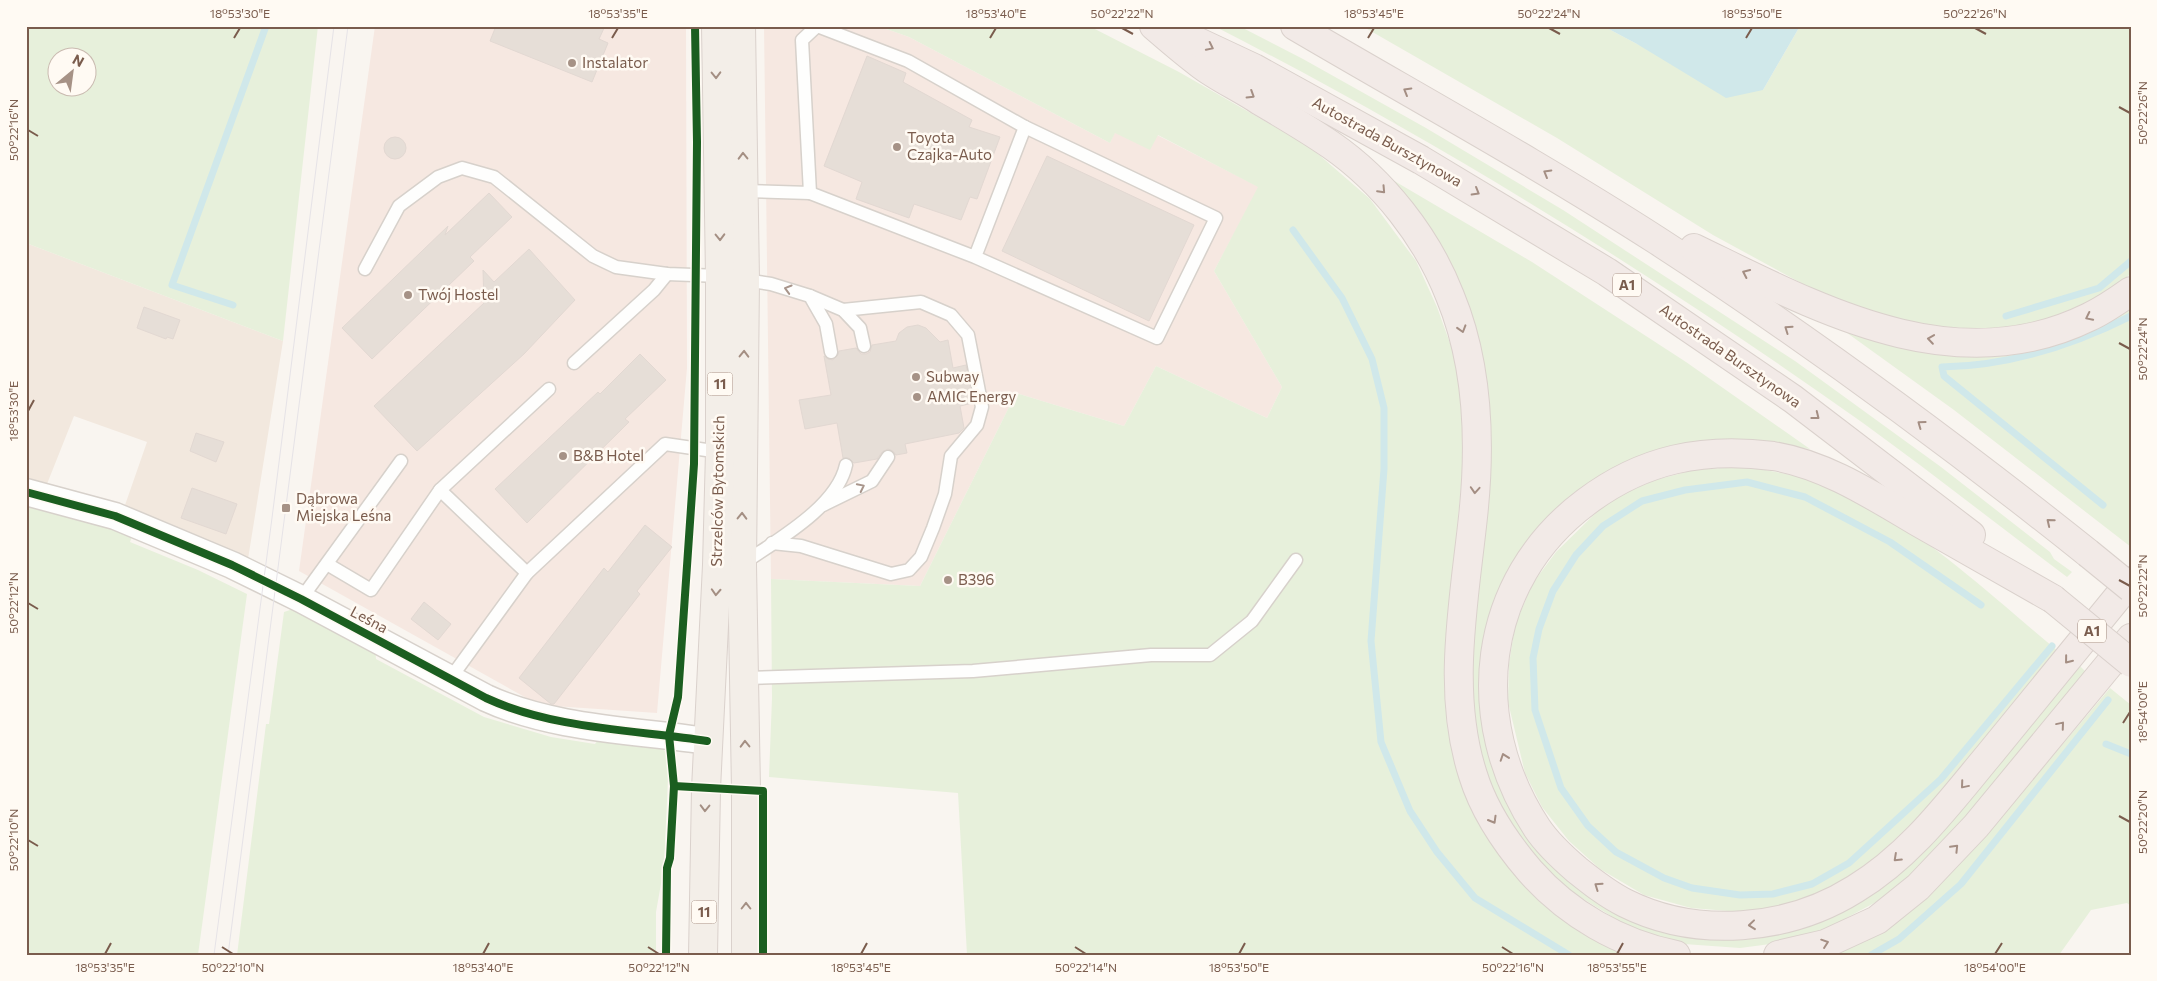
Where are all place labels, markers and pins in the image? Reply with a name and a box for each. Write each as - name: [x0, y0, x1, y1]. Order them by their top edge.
- place label: Instalator: [582, 53, 648, 71]
- marker: Instalator: [566, 57, 578, 69]
- place label: Toyota Czajka-Auto: [907, 128, 992, 163]
- marker: Toyota Czajka-Auto: [891, 141, 903, 153]
- place label: Twój Hostel: [418, 285, 499, 303]
- marker: Twój Hostel: [402, 289, 414, 301]
- place label: Subway: [926, 367, 979, 385]
- marker: Subway: [910, 371, 922, 383]
- place label: AMIC Energy: [927, 387, 1017, 405]
- marker: AMIC Energy: [911, 391, 923, 403]
- place label: B&B Hotel: [573, 446, 644, 464]
- marker: B&B Hotel: [557, 450, 569, 462]
- place label: Dąbrowa Miejska Leśna: [296, 489, 391, 524]
- marker: Dąbrowa Miejska Leśna: [280, 502, 292, 514]
- place label: B396: [958, 570, 994, 588]
- marker: B396: [942, 574, 954, 586]

